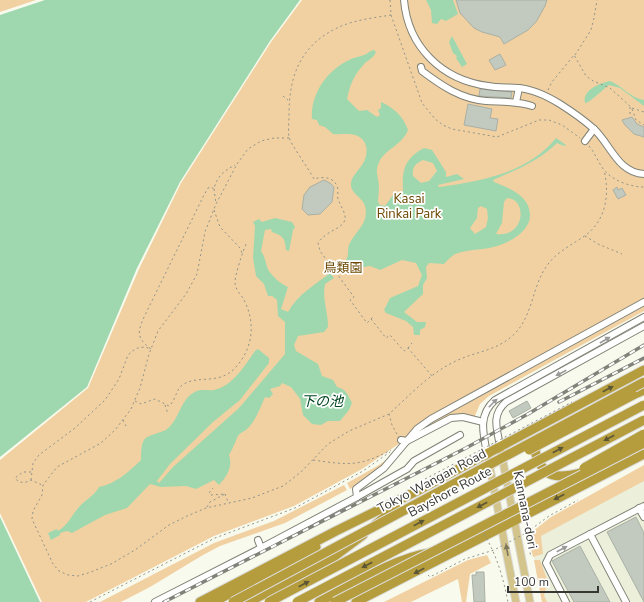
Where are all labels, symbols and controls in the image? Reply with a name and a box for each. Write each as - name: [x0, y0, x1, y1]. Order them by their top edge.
- park label: Kasai Rinkai Park: [377, 190, 442, 223]
- park label: 鳥類園: [323, 259, 363, 277]
- one-way arrow: [599, 336, 611, 343]
- one-way arrow: [555, 369, 567, 376]
- one-way arrow: [602, 386, 614, 393]
- water label: 下の池: [301, 392, 345, 411]
- one-way arrow: [488, 399, 497, 408]
- one-way arrow: [604, 435, 615, 441]
- street label: Tokyo Wangan Road: [374, 445, 490, 517]
- one-way arrow: [553, 447, 564, 453]
- street label: Bayshore Route: [405, 462, 495, 522]
- street label: Kannana-dori: [509, 469, 541, 551]
- one-way arrow: [554, 494, 565, 501]
- one-way arrow: [476, 502, 488, 508]
- one-way arrow: [413, 520, 424, 527]
- one-way arrow: [504, 544, 510, 557]
- one-way arrow: [557, 545, 568, 552]
- one-way arrow: [361, 562, 373, 569]
- one-way arrow: [413, 568, 424, 574]
- scale bar: [508, 568, 598, 594]
- text: 100 m: [514, 574, 549, 590]
- one-way arrow: [298, 581, 309, 587]

